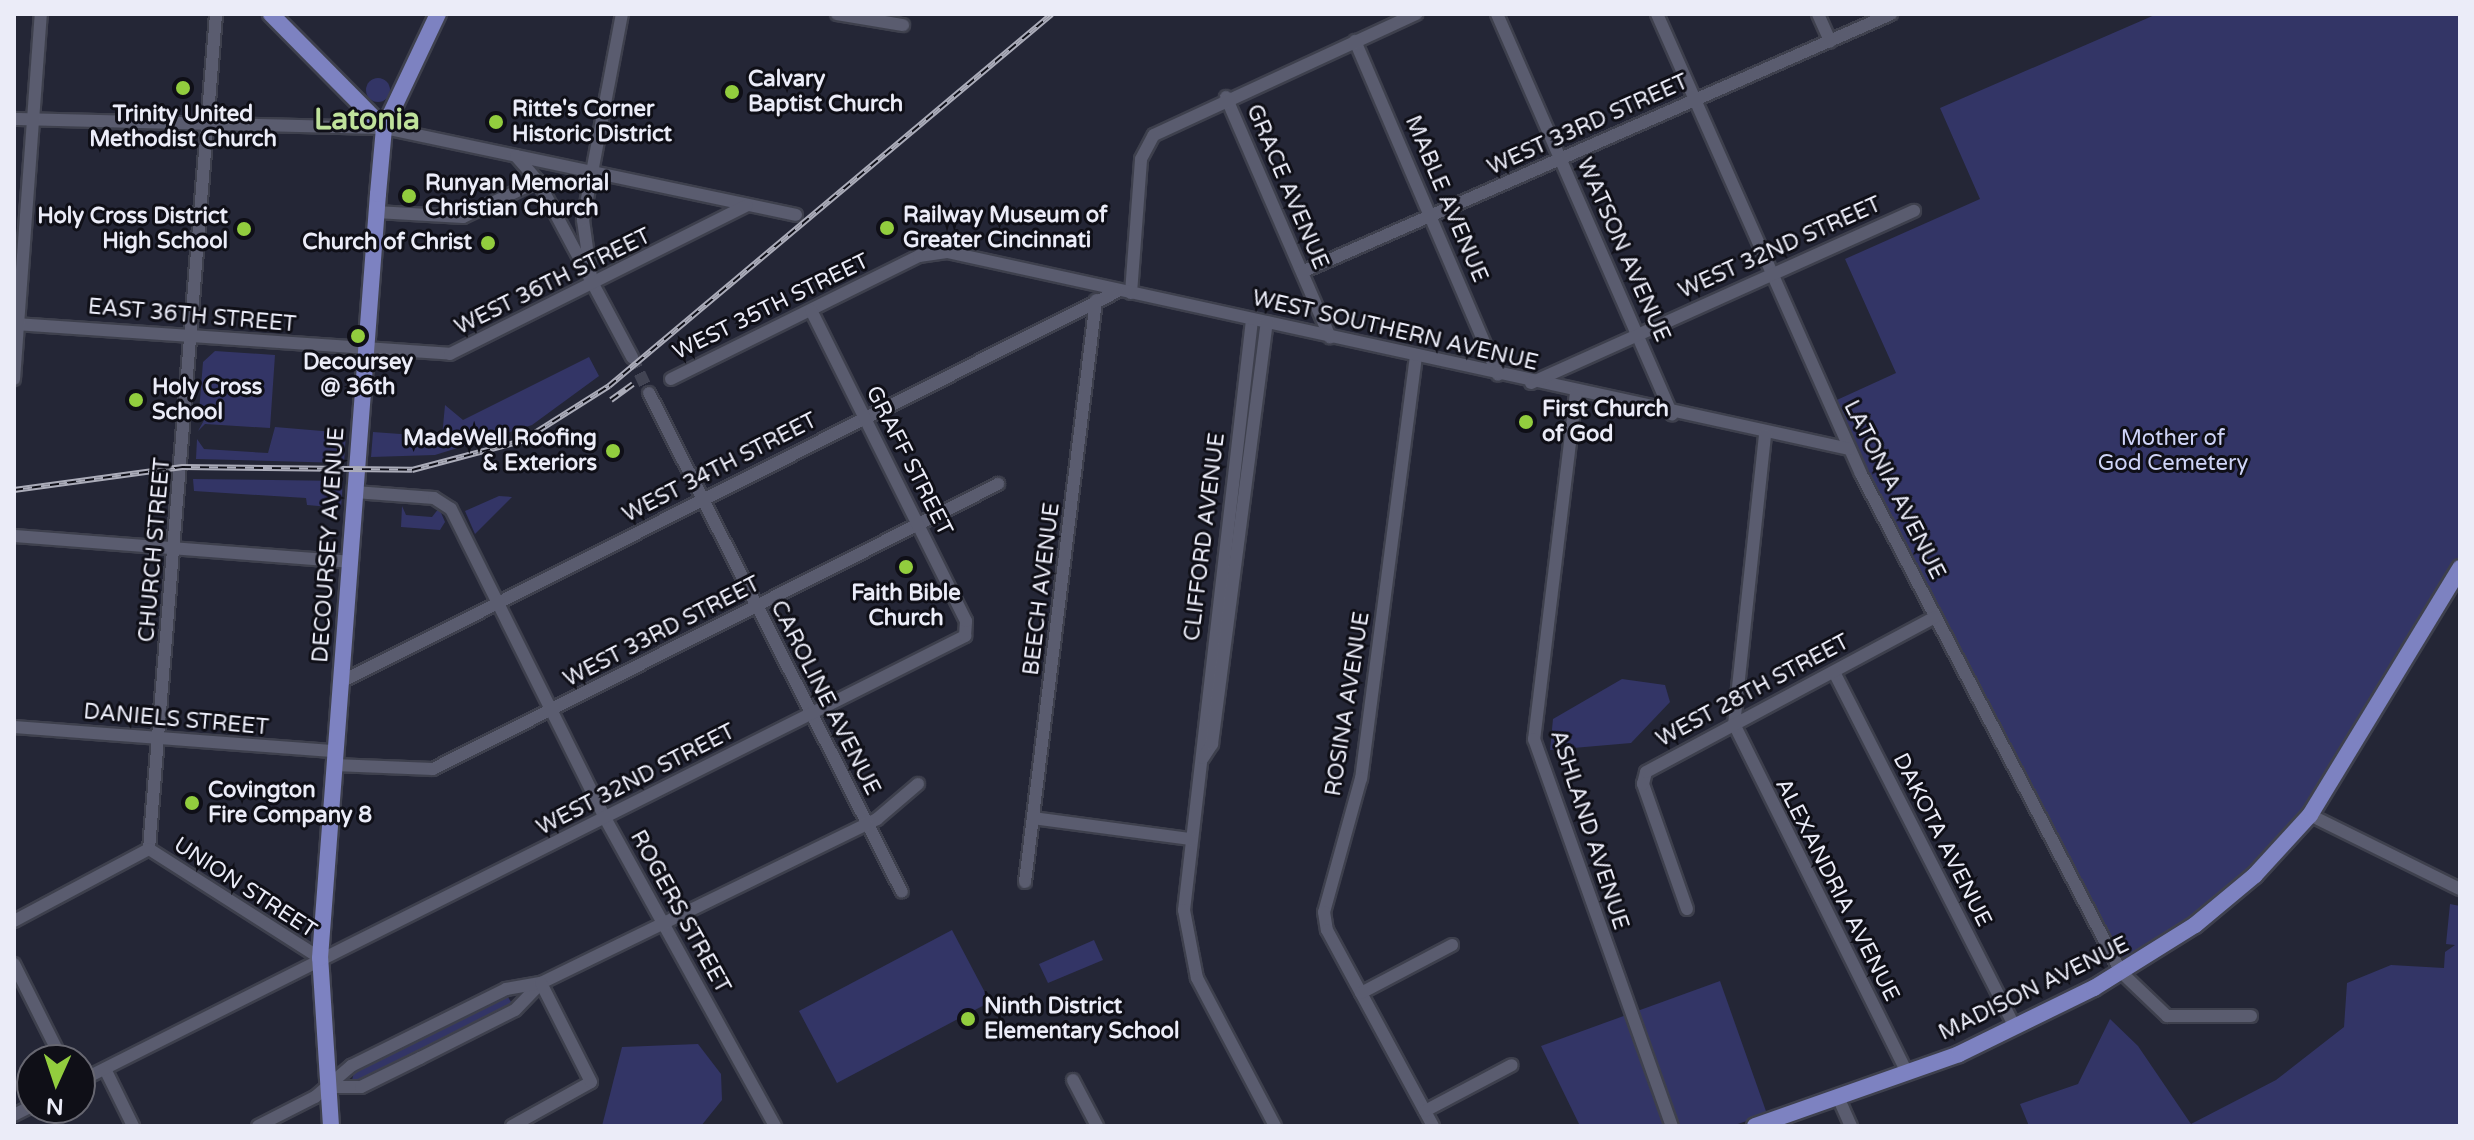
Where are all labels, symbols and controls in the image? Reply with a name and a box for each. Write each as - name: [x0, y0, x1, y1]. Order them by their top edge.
- place label: Calvary Baptist Church: [748, 66, 903, 118]
- street label: WEST 33RD STREET: [1484, 69, 1692, 181]
- marker: Trinity United Methodist Church: [174, 79, 192, 97]
- marker: Calvary Baptist Church: [723, 83, 741, 101]
- place label: Ritte's Corner Historic District: [512, 96, 672, 148]
- place label: Trinity United Methodist Church: [89, 101, 277, 152]
- street label: GRACE AVENUE: [1240, 101, 1334, 273]
- district label: Latonia: [314, 102, 420, 138]
- street label: MABLE AVENUE: [1399, 112, 1493, 286]
- marker: Ritte's Corner Historic District: [487, 113, 505, 131]
- street label: WATSON AVENUE: [1571, 154, 1675, 346]
- place label: Runyan Memorial Christian Church: [425, 170, 609, 222]
- marker: Runyan Memorial Christian Church: [400, 187, 418, 205]
- street label: WEST 32ND STREET: [1675, 191, 1885, 305]
- place label: Railway Museum of Greater Cincinnati: [903, 202, 1107, 254]
- place label: Holy Cross District High School: [37, 203, 228, 254]
- marker: Railway Museum of Greater Cincinnati: [878, 219, 896, 237]
- marker: Holy Cross District High School: [235, 220, 253, 238]
- street label: WEST 36TH STREET: [451, 223, 655, 341]
- place label: Church of Christ: [302, 230, 472, 256]
- marker: Church of Christ: [479, 234, 497, 252]
- street label: WEST 35TH STREET: [669, 248, 873, 366]
- street label: WEST SOUTHERN AVENUE: [1250, 285, 1540, 377]
- street label: EAST 36TH STREET: [87, 294, 297, 338]
- marker: Decoursey @ 36th: [349, 327, 367, 345]
- place label: Decoursey @ 36th: [303, 349, 413, 400]
- place label: Holy Cross School: [152, 374, 262, 426]
- street label: GRAFF STREET: [860, 382, 958, 540]
- marker: Holy Cross School: [127, 391, 145, 409]
- place label: First Church of God: [1542, 396, 1669, 448]
- street label: LATONIA AVENUE: [1837, 396, 1951, 584]
- street label: WEST 34TH STREET: [618, 407, 822, 529]
- marker: First Church of God: [1517, 413, 1535, 431]
- place label: MadeWell Roofing & Exteriors: [403, 425, 597, 476]
- park label: Mother of God Cemetery: [2098, 425, 2248, 476]
- street label: DECOURSEY AVENUE: [308, 426, 350, 664]
- street label: CLIFFORD AVENUE: [1179, 431, 1231, 643]
- marker: MadeWell Roofing & Exteriors: [604, 442, 622, 460]
- street label: CHURCH STREET: [134, 457, 176, 643]
- street label: BEECH AVENUE: [1018, 501, 1066, 677]
- marker: Faith Bible Church: [897, 558, 915, 576]
- street label: WEST 33RD STREET: [559, 571, 765, 693]
- place label: Faith Bible Church: [851, 580, 961, 632]
- street label: CAROLINE AVENUE: [764, 596, 886, 800]
- street label: ROSINA AVENUE: [1320, 610, 1376, 798]
- street label: WEST 28TH STREET: [1652, 629, 1854, 753]
- street label: DANIELS STREET: [82, 699, 270, 741]
- street label: WEST 32ND STREET: [532, 719, 740, 841]
- street label: ASHLAND AVENUE: [1544, 727, 1634, 933]
- street label: DAKOTA AVENUE: [1887, 749, 1997, 931]
- street label: ALEXANDRIA AVENUE: [1769, 774, 1905, 1006]
- place label: Covington Fire Company 8: [208, 777, 372, 828]
- marker: Covington Fire Company 8: [183, 794, 201, 812]
- street label: ROGERS STREET: [624, 826, 736, 998]
- street label: UNION STREET: [169, 832, 321, 944]
- street label: MADISON AVENUE: [1935, 931, 2133, 1047]
- place label: Ninth District Elementary School: [984, 993, 1179, 1044]
- marker: Ninth District Elementary School: [959, 1010, 977, 1028]
- north arrow: [16, 1044, 96, 1124]
- text: N: [45, 1093, 64, 1119]

